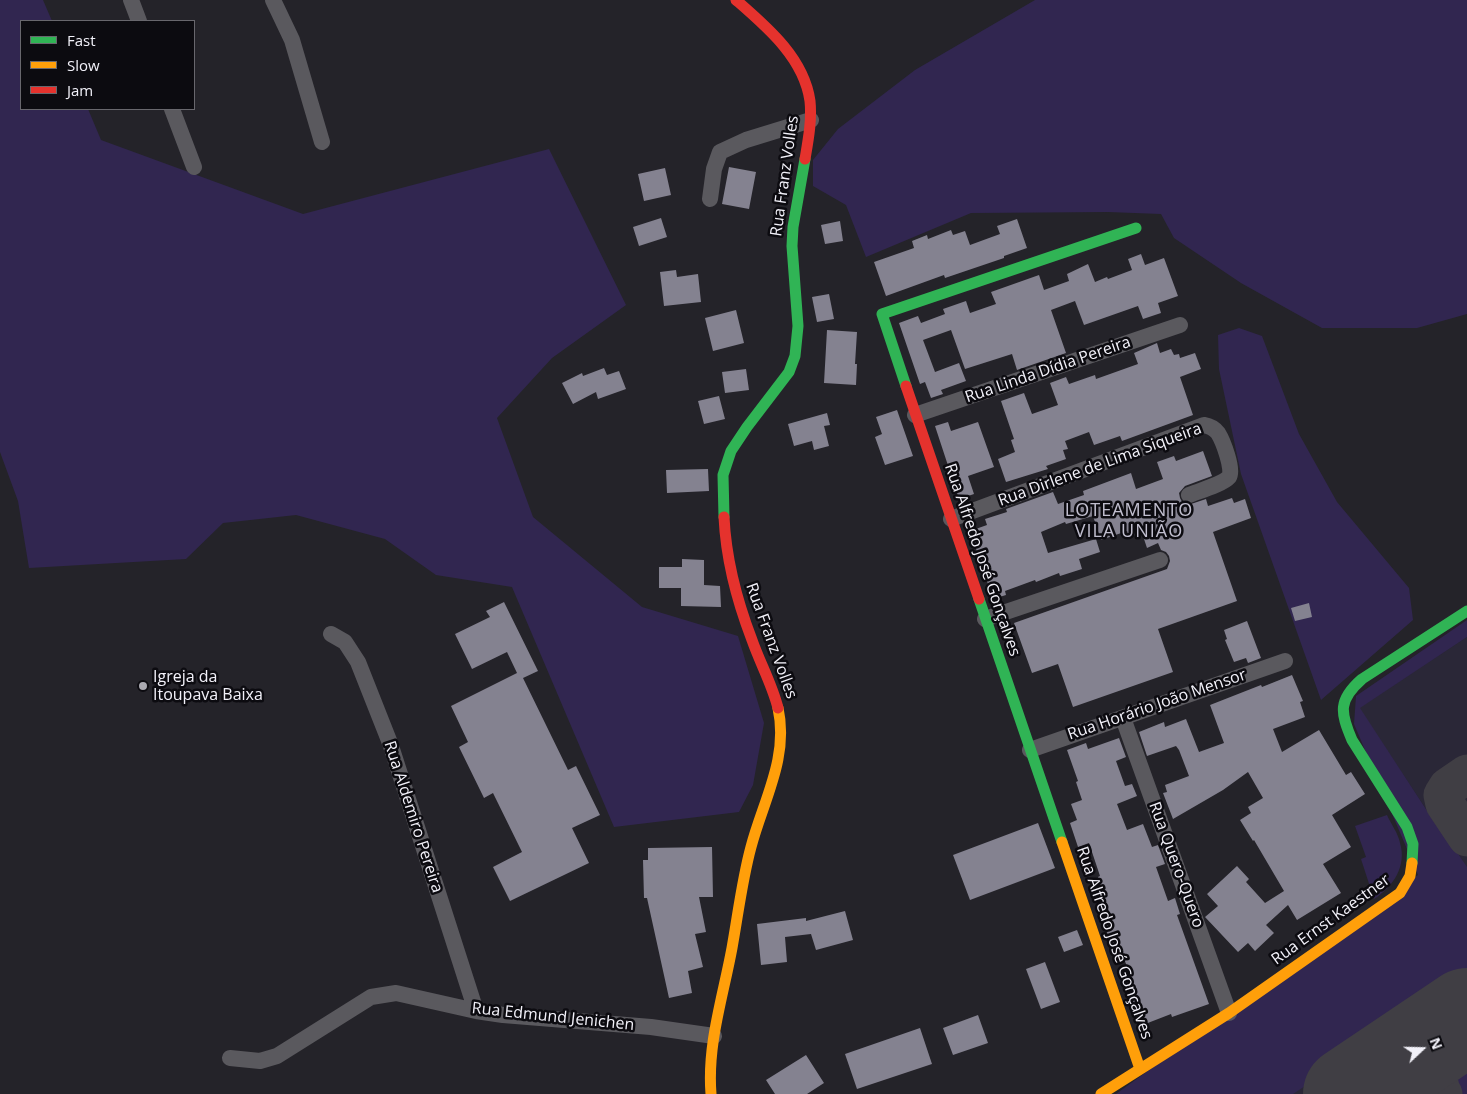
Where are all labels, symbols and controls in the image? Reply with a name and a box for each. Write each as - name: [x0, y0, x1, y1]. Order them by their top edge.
- legend: [20, 20, 195, 110]
- text: Fast: [67, 30, 96, 50]
- text: Slow: [67, 55, 100, 75]
- text: Jam: [67, 80, 93, 100]
- street label: Rua Franz Volles: [767, 114, 803, 238]
- street label: Rua Linda Dídia Pereira: [963, 333, 1133, 407]
- street label: Rua Dirlene de Lima Siqueira: [996, 419, 1204, 511]
- street label: Rua Alfredo José Gonçalves: [940, 461, 1024, 659]
- district label: LOTEAMENTO VILA UNIÃO: [1064, 500, 1194, 542]
- street label: Rua Franz Volles: [741, 581, 801, 701]
- street label: Rua Horário João Mensor: [1065, 665, 1249, 745]
- place label: Igreja da Itoupava Baixa: [153, 667, 263, 705]
- marker: Igreja da Itoupava Baixa: [137, 680, 149, 692]
- street label: Rua Aldemiro Pereira: [379, 739, 447, 895]
- street label: Rua Quero-Quero: [1144, 799, 1208, 931]
- street label: Rua Alfredo José Gonçalves: [1072, 844, 1156, 1042]
- street label: Rua Ernst Kaestner: [1268, 871, 1394, 969]
- street label: Rua Edmund Jenichen: [471, 999, 635, 1035]
- north arrow: [1397, 1024, 1447, 1074]
- text: N: [1426, 1035, 1447, 1052]

